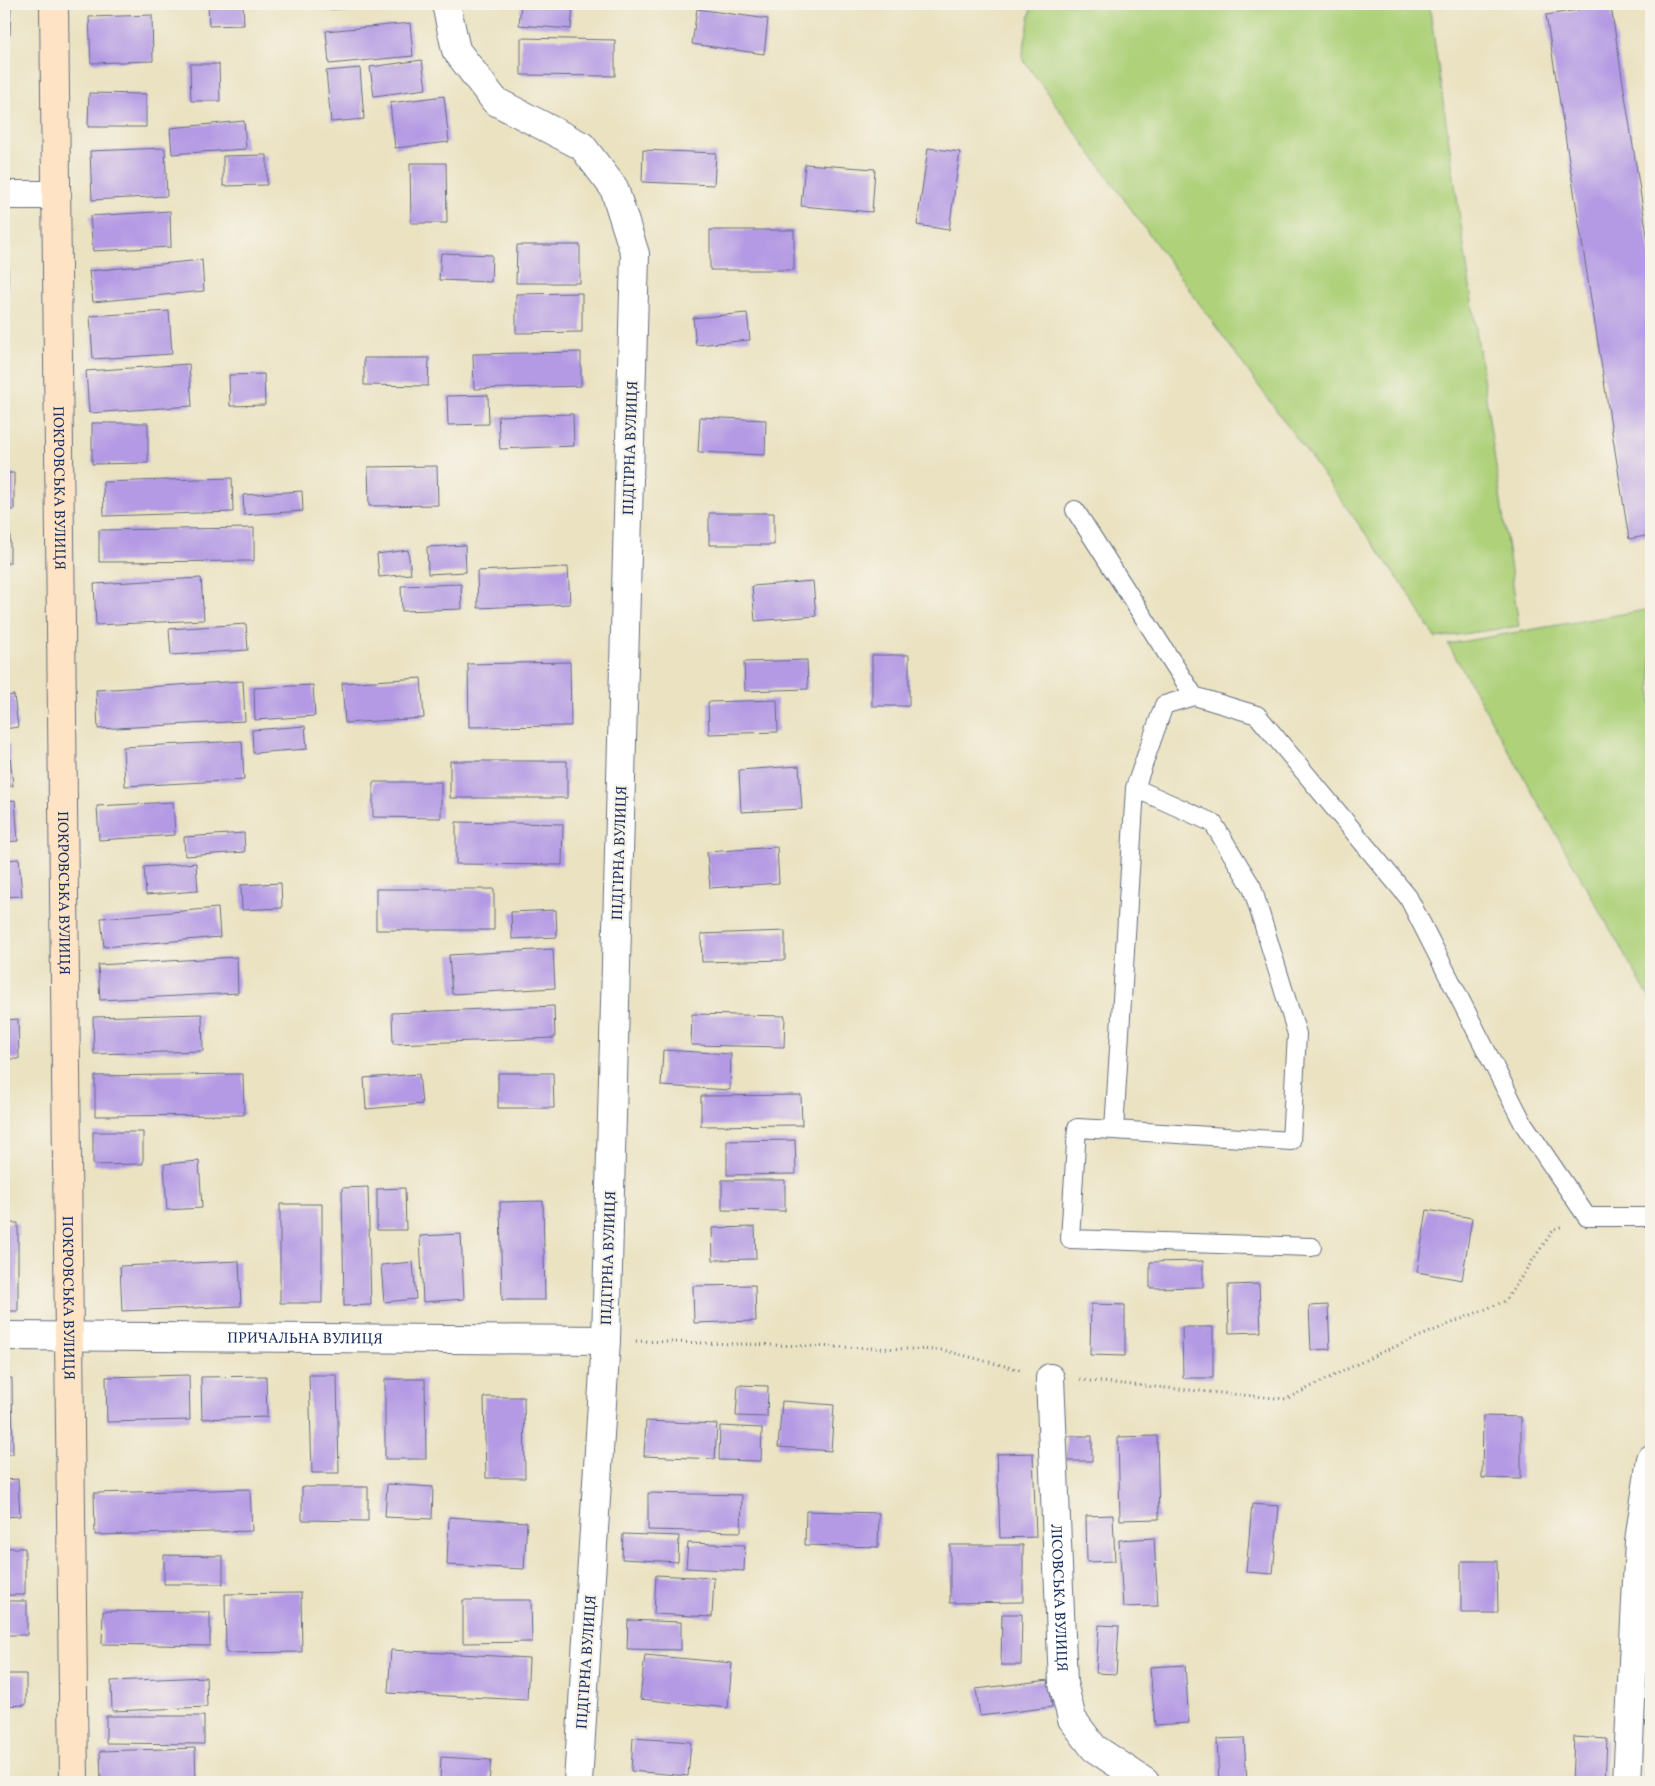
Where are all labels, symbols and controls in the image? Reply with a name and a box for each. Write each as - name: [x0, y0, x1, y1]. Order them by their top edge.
- street label: ПІДГІРНА ВУЛИЦЯ: [619, 380, 644, 516]
- street label: ПОКРОВСЬКА ВУЛИЦЯ: [47, 406, 69, 570]
- street label: ПІДГІРНА ВУЛИЦЯ: [608, 785, 633, 921]
- street label: ПОКРОВСЬКА ВУЛИЦЯ: [51, 811, 74, 975]
- street label: ПІДГІРНА ВУЛИЦЯ: [597, 1190, 622, 1326]
- street label: ПОКРОВСЬКА ВУЛИЦЯ: [56, 1216, 78, 1380]
- street label: ПРИЧАЛЬНА ВУЛИЦЯ: [227, 1328, 383, 1351]
- street label: ЛІСОВСЬКА ВУЛИЦЯ: [1044, 1523, 1072, 1672]
- street label: ПІДГІРНА ВУЛИЦЯ: [572, 1594, 603, 1730]

